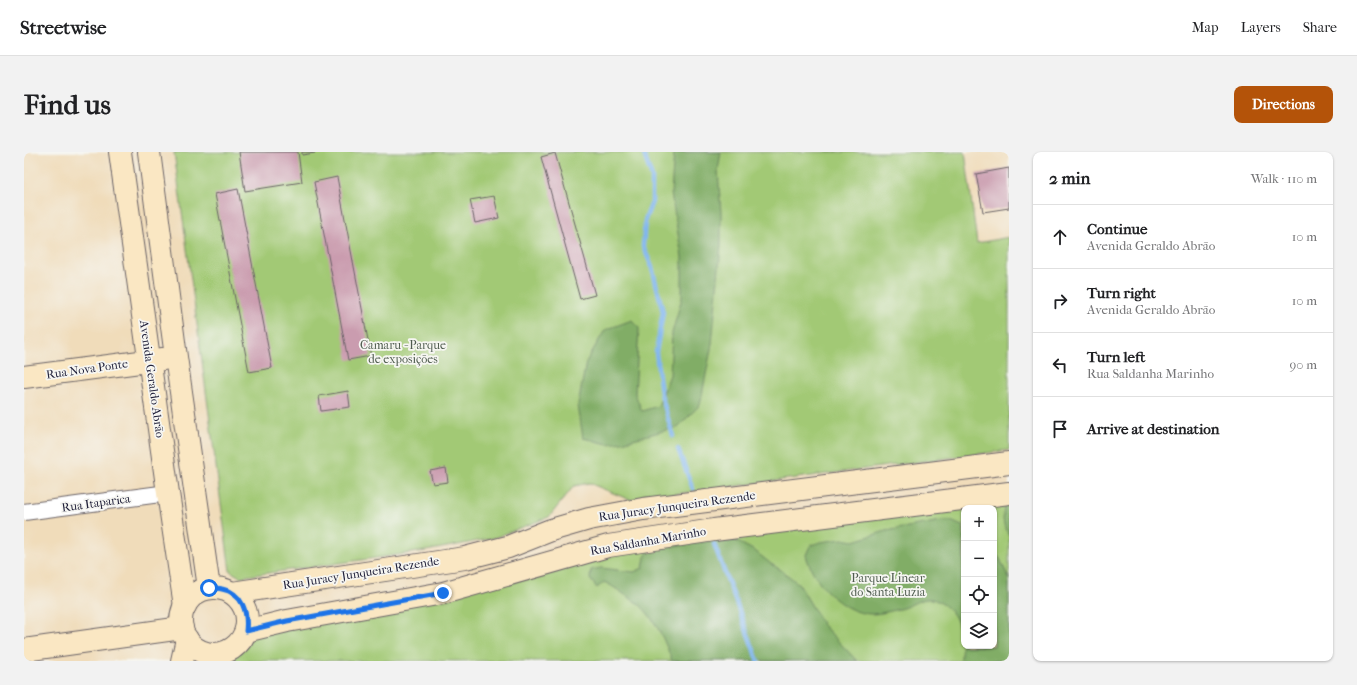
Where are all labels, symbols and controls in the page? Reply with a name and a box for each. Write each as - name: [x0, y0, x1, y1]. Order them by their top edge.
- text: Streetwise: [20, 17, 106, 39]
- text: Map: [1192, 19, 1219, 36]
- text: Layers: [1241, 19, 1281, 36]
- text: Share: [1303, 19, 1337, 36]
- button: Directions: [1234, 86, 1333, 123]
- text: Find us: [24, 88, 111, 121]
- text: 2 min: [1049, 168, 1090, 188]
- text: Walk · 110 m: [1251, 171, 1317, 186]
- text: Continue: [1087, 220, 1147, 238]
- icon: ahead: [1049, 226, 1071, 248]
- text: 10 m: [1292, 229, 1317, 244]
- text: Avenida Geraldo Abrão: [1087, 238, 1215, 253]
- text: Turn right: [1087, 284, 1156, 302]
- icon: right: [1049, 290, 1071, 312]
- text: 10 m: [1292, 293, 1317, 308]
- text: Avenida Geraldo Abrão: [1087, 302, 1215, 317]
- street label: Avenida Geraldo Abrão: [137, 318, 167, 439]
- park label: Camaru - Parque de exposições: [360, 338, 446, 367]
- text: Turn left: [1087, 348, 1145, 366]
- icon: left: [1049, 354, 1071, 376]
- street label: Rua Nova Ponte: [45, 356, 129, 382]
- text: 90 m: [1289, 357, 1317, 372]
- text: Rua Saldanha Marinho: [1087, 366, 1214, 381]
- icon: arrive: [1049, 418, 1071, 440]
- text: Arrive at destination: [1087, 420, 1219, 438]
- street label: Rua Juracy Junqueira Rezende: [598, 488, 756, 524]
- street label: Rua Itaparica: [61, 491, 132, 515]
- map controls: [961, 505, 997, 649]
- button: +: [961, 505, 997, 541]
- street label: Rua Saldanha Marinho: [589, 524, 707, 558]
- button: −: [961, 541, 997, 577]
- street label: Rua Juracy Junqueira Rezende: [282, 554, 440, 592]
- park label: Parque Linear do Santa Luzia: [851, 571, 926, 599]
- button: locate: [961, 577, 997, 613]
- route start: [200, 579, 218, 597]
- route end: [434, 584, 452, 602]
- button: layers: [961, 613, 997, 649]

